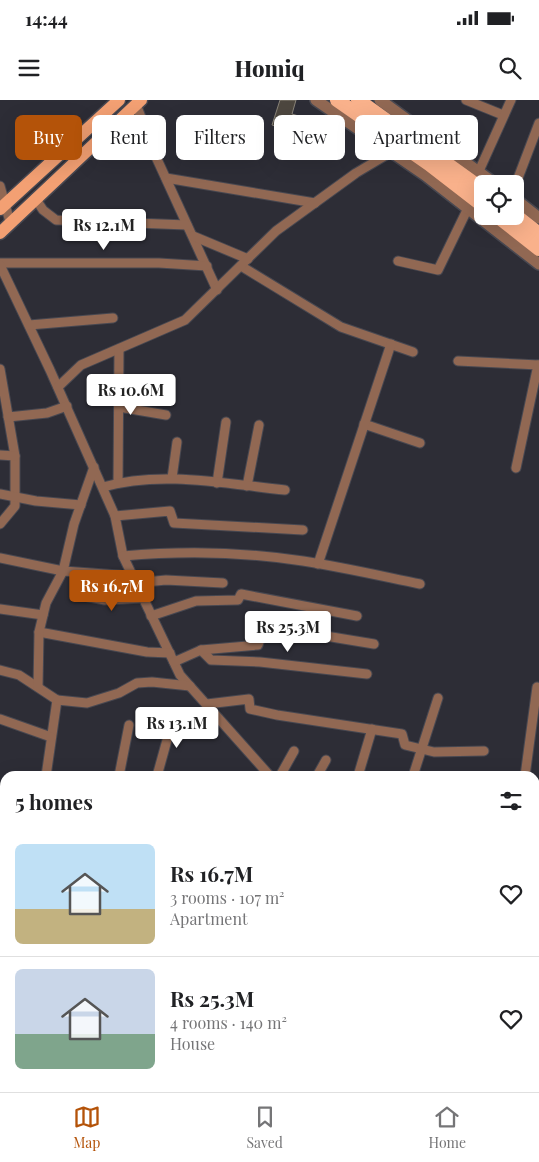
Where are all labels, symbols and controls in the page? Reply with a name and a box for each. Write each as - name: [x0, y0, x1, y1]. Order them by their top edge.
- text: 14:44: [25, 5, 68, 31]
- text: Homiq: [234, 53, 305, 83]
- icon: menu: [15, 54, 43, 82]
- icon: search: [496, 54, 524, 82]
- chip: Buy: [15, 115, 82, 160]
- chip: Rent: [92, 115, 166, 160]
- chip: Filters: [176, 115, 264, 160]
- chip: New: [274, 115, 345, 160]
- chip: Apartment: [355, 115, 478, 160]
- map controls: [474, 175, 524, 225]
- button: locate: [474, 175, 524, 225]
- pin: Rs 12.1M: [52, 208, 156, 251]
- text: Rs 12.1M: [73, 214, 135, 235]
- pin: Rs 10.6M: [79, 374, 183, 416]
- text: Rs 10.6M: [98, 379, 164, 400]
- pin: Rs 16.7M: [60, 570, 164, 612]
- text: Rs 16.7M: [80, 575, 144, 596]
- pin: Rs 25.3M: [236, 610, 340, 653]
- text: Rs 25.3M: [256, 616, 320, 637]
- pin: Rs 13.1M: [125, 706, 229, 749]
- text: Rs 13.1M: [146, 712, 208, 733]
- text: 5 homes: [15, 787, 93, 815]
- icon: filters: [497, 787, 525, 815]
- text: Rs 16.7M: [170, 859, 253, 887]
- icon: home: [55, 864, 115, 924]
- icon: heart: [497, 880, 525, 908]
- text: 3 rooms · 107 m²: [170, 887, 285, 908]
- text: Apartment: [170, 908, 248, 929]
- text: Rs 25.3M: [170, 984, 254, 1012]
- icon: home: [55, 989, 115, 1049]
- icon: heart: [497, 1005, 525, 1033]
- text: 4 rooms · 140 m²: [170, 1012, 287, 1033]
- text: House: [170, 1033, 215, 1054]
- tab: Map: [73, 1103, 101, 1152]
- tab: Saved: [247, 1103, 283, 1152]
- tab: Home: [429, 1103, 466, 1152]

